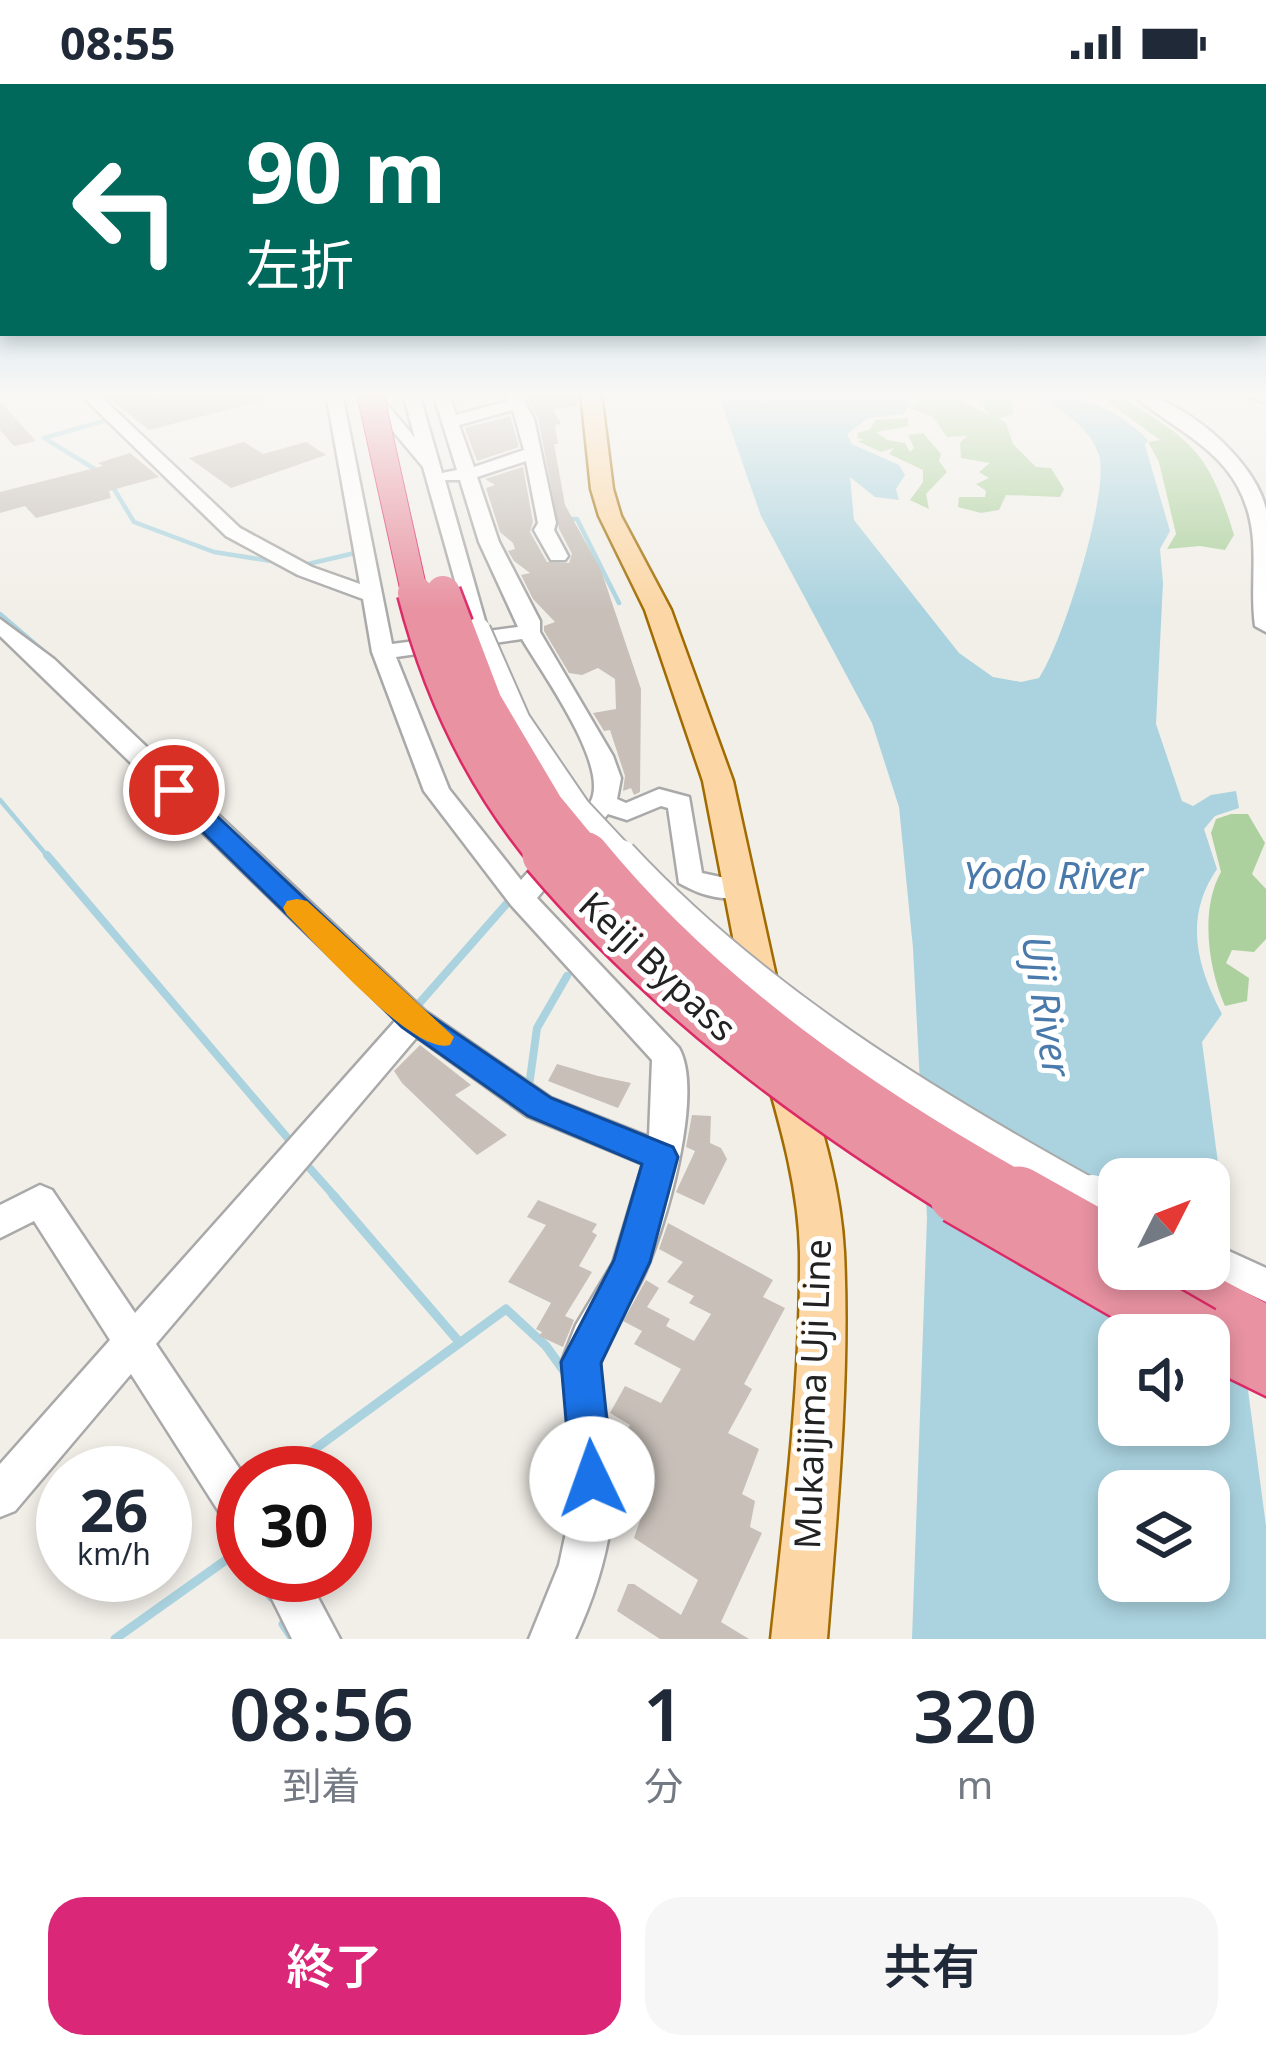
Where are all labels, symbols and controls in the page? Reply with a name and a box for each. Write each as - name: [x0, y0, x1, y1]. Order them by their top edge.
- text: 08:55: [60, 12, 176, 73]
- text: 90 m: [246, 113, 446, 228]
- icon: left: [48, 132, 204, 288]
- text: 左折: [246, 227, 354, 301]
- pin: [123, 739, 225, 841]
- icon: arrive: [141, 757, 207, 823]
- water label: Yodo River: [963, 847, 1145, 900]
- street label: Keiji Bypass: [569, 880, 747, 1052]
- water label: Uji River: [1011, 932, 1086, 1082]
- north arrow: [1098, 1158, 1230, 1290]
- map controls: [1098, 1158, 1230, 1602]
- street label: Mukaijima Uji Line: [782, 1238, 842, 1550]
- button: sound: [1098, 1314, 1230, 1446]
- position arrow: [529, 1416, 655, 1542]
- speed limit sign: 30: [216, 1446, 372, 1602]
- text: 26: [80, 1468, 148, 1550]
- button: layers: [1098, 1470, 1230, 1602]
- text: km/h: [77, 1533, 151, 1574]
- text: 08:56: [229, 1664, 414, 1762]
- text: 1: [643, 1664, 684, 1762]
- text: 320: [913, 1666, 1037, 1764]
- text: m: [957, 1757, 993, 1810]
- text: 到着: [282, 1758, 360, 1811]
- text: 分: [644, 1758, 683, 1811]
- button: 終了: [48, 1897, 621, 2035]
- button: 共有: [645, 1897, 1218, 2035]

